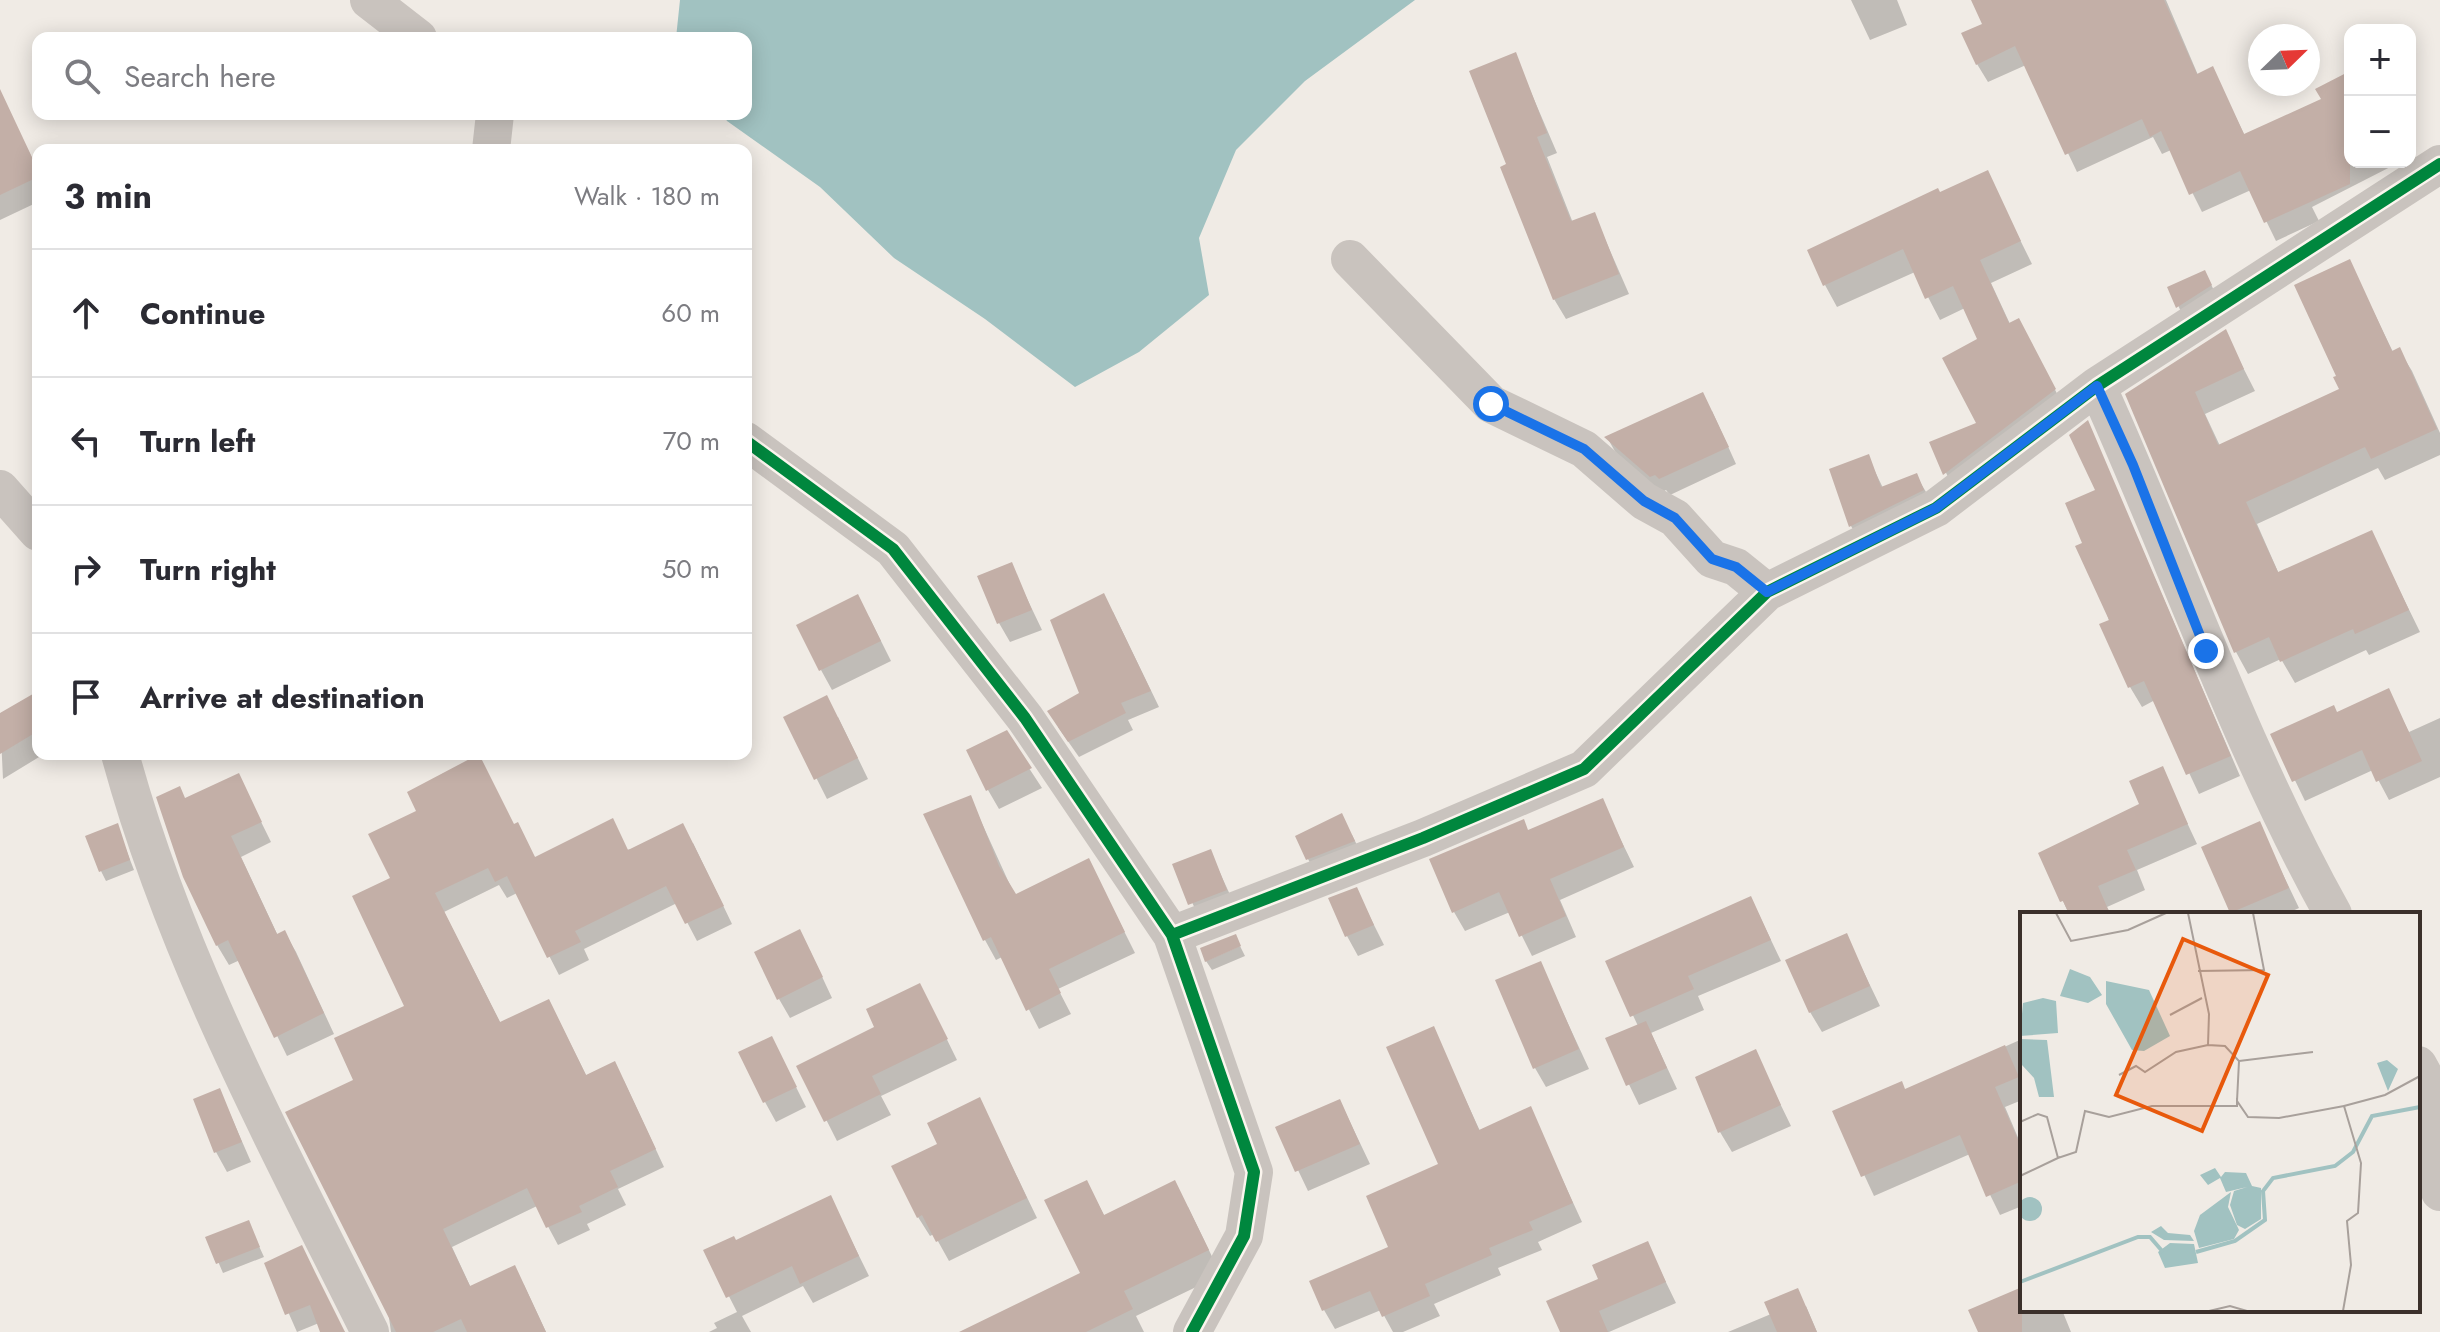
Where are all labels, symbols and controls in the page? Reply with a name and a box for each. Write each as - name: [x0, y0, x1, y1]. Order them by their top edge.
- north arrow: [2248, 24, 2320, 96]
- map controls: [2344, 24, 2416, 168]
- button: +: [2344, 24, 2416, 96]
- search box: [32, 32, 752, 120]
- icon: search: [60, 54, 104, 98]
- text: Search here: [124, 55, 276, 98]
- button: −: [2344, 96, 2416, 168]
- text: 3 min: [64, 172, 152, 221]
- text: Walk · 180 m: [574, 177, 720, 215]
- icon: ahead: [64, 291, 108, 335]
- text: Continue: [140, 292, 266, 335]
- text: 60 m: [661, 294, 720, 332]
- route start: [1473, 386, 1509, 422]
- icon: left: [64, 419, 108, 463]
- text: Turn left: [140, 420, 255, 463]
- text: 70 m: [663, 422, 720, 460]
- icon: right: [64, 547, 108, 591]
- text: Turn right: [140, 548, 276, 591]
- text: 50 m: [662, 550, 720, 588]
- route end: [2188, 633, 2224, 669]
- icon: arrive: [64, 675, 108, 719]
- text: Arrive at destination: [140, 676, 425, 719]
- inset map: [2020, 912, 2420, 1312]

